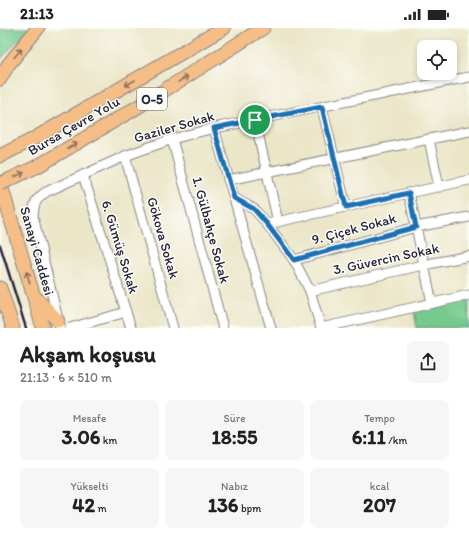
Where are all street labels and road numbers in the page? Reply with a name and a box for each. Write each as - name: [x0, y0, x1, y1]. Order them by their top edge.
- road number: O-5: [137, 88, 167, 110]
- street label: Bursa Çevre Yolu: [25, 93, 123, 159]
- street label: Gaziler Sokak: [132, 107, 216, 147]
- street label: 1. Gülbahçe Sokak: [189, 175, 233, 285]
- street label: Gökova Sokak: [143, 195, 183, 282]
- street label: 6. Gümüş Sokak: [98, 198, 142, 296]
- street label: Sanayi Caddesi: [16, 205, 58, 297]
- street label: 9. Çiçek Sokak: [310, 209, 399, 248]
- street label: 3. Güvercin Sokak: [331, 239, 441, 279]

